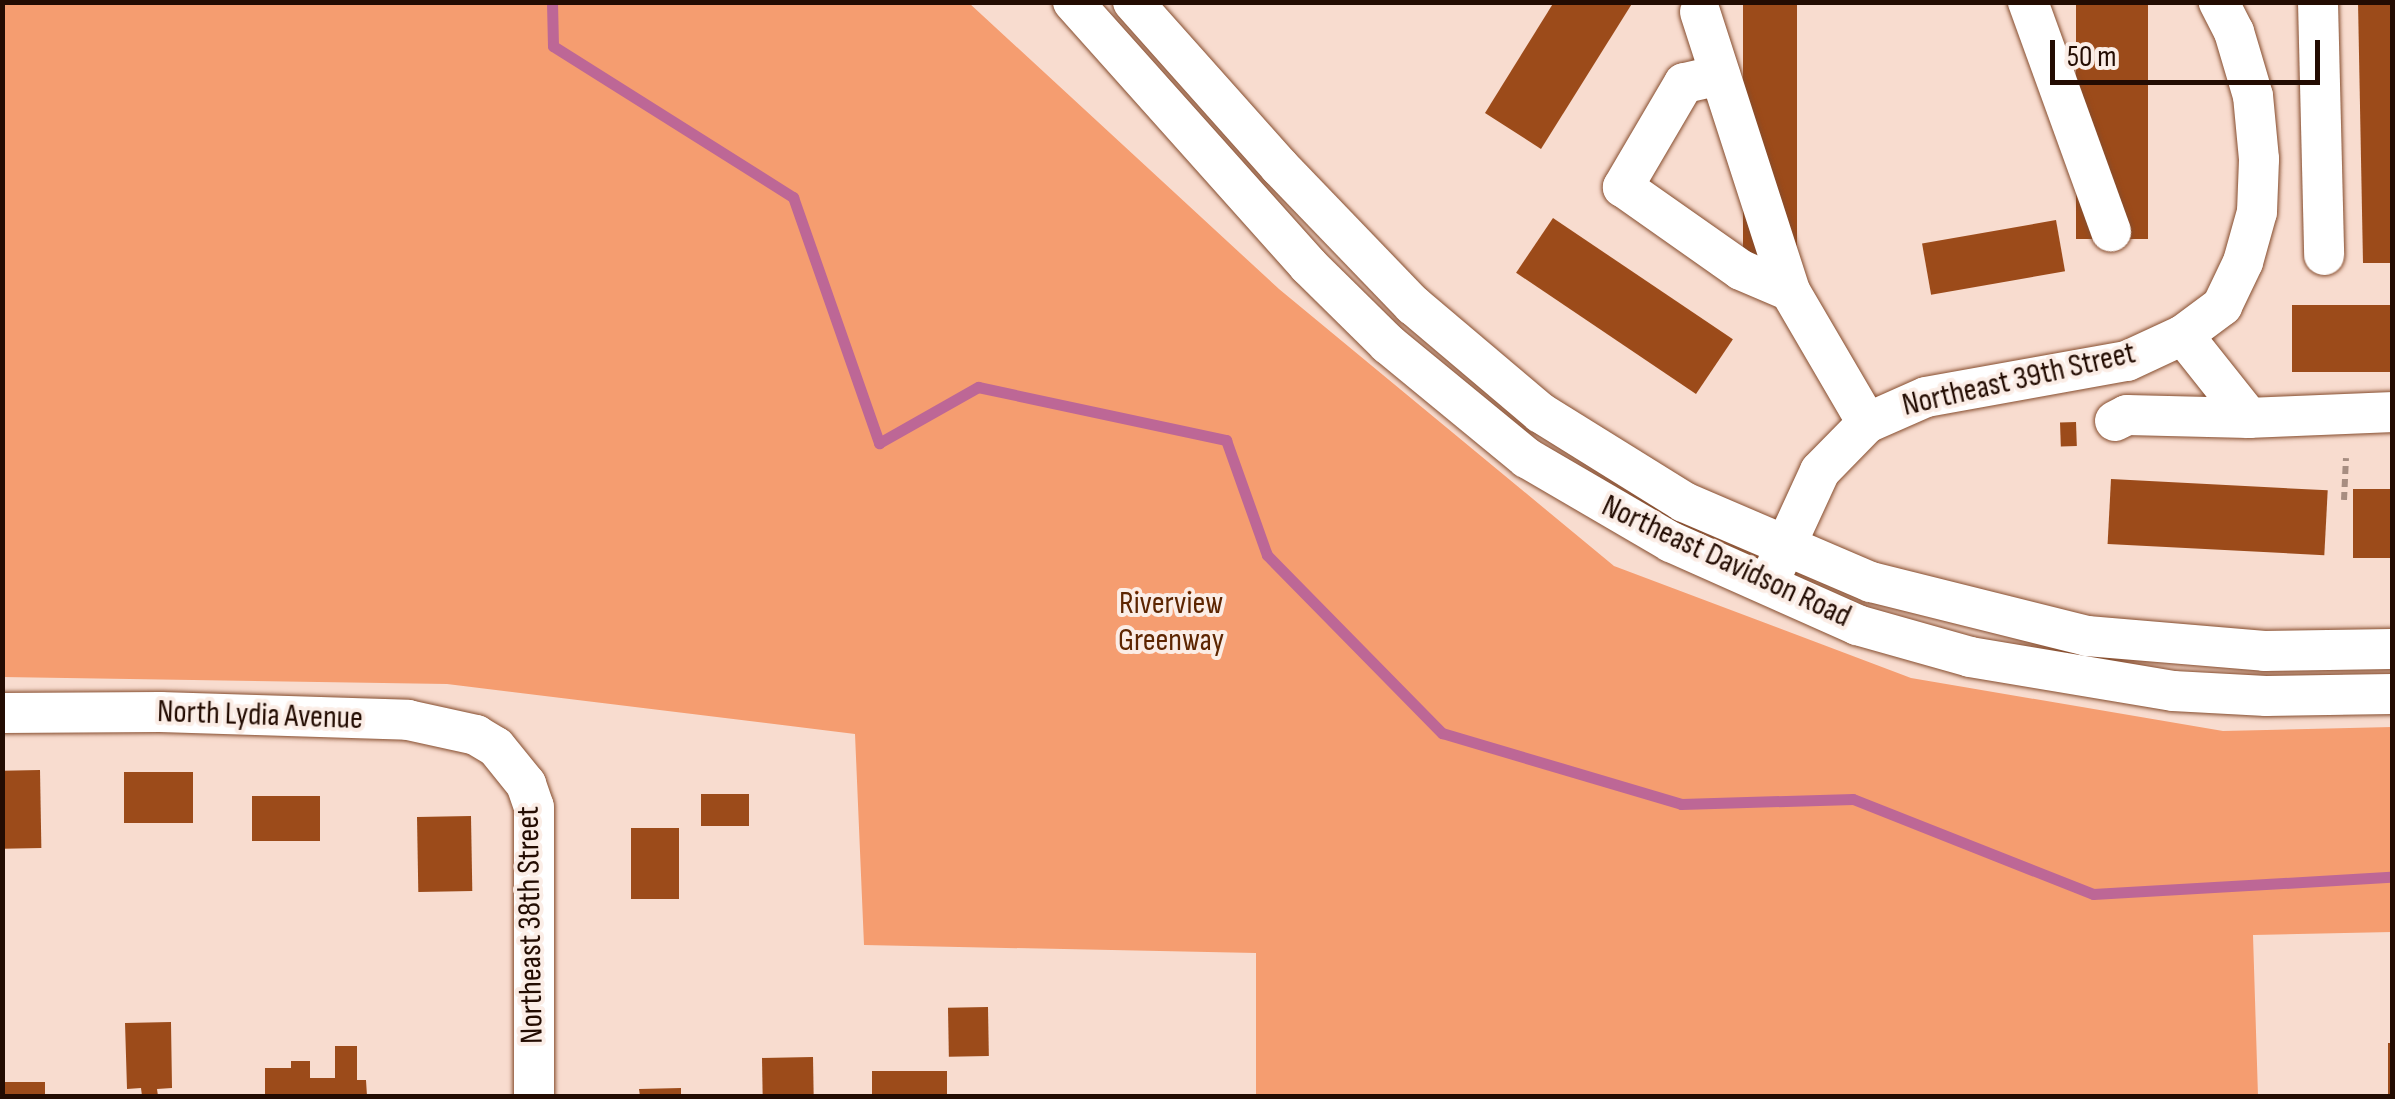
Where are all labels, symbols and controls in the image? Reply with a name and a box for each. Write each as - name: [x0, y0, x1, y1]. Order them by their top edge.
- scale bar: [2055, 20, 2325, 82]
- text: 50 m: [2067, 39, 2116, 75]
- street label: Northeast 39th Street: [1899, 335, 2139, 425]
- street label: Northeast Davidson Road: [1595, 487, 1857, 637]
- park label: Riverview Greenway: [1118, 586, 1224, 661]
- street label: North Lydia Avenue: [156, 693, 364, 739]
- street label: Northeast 38th Street: [510, 806, 552, 1044]

